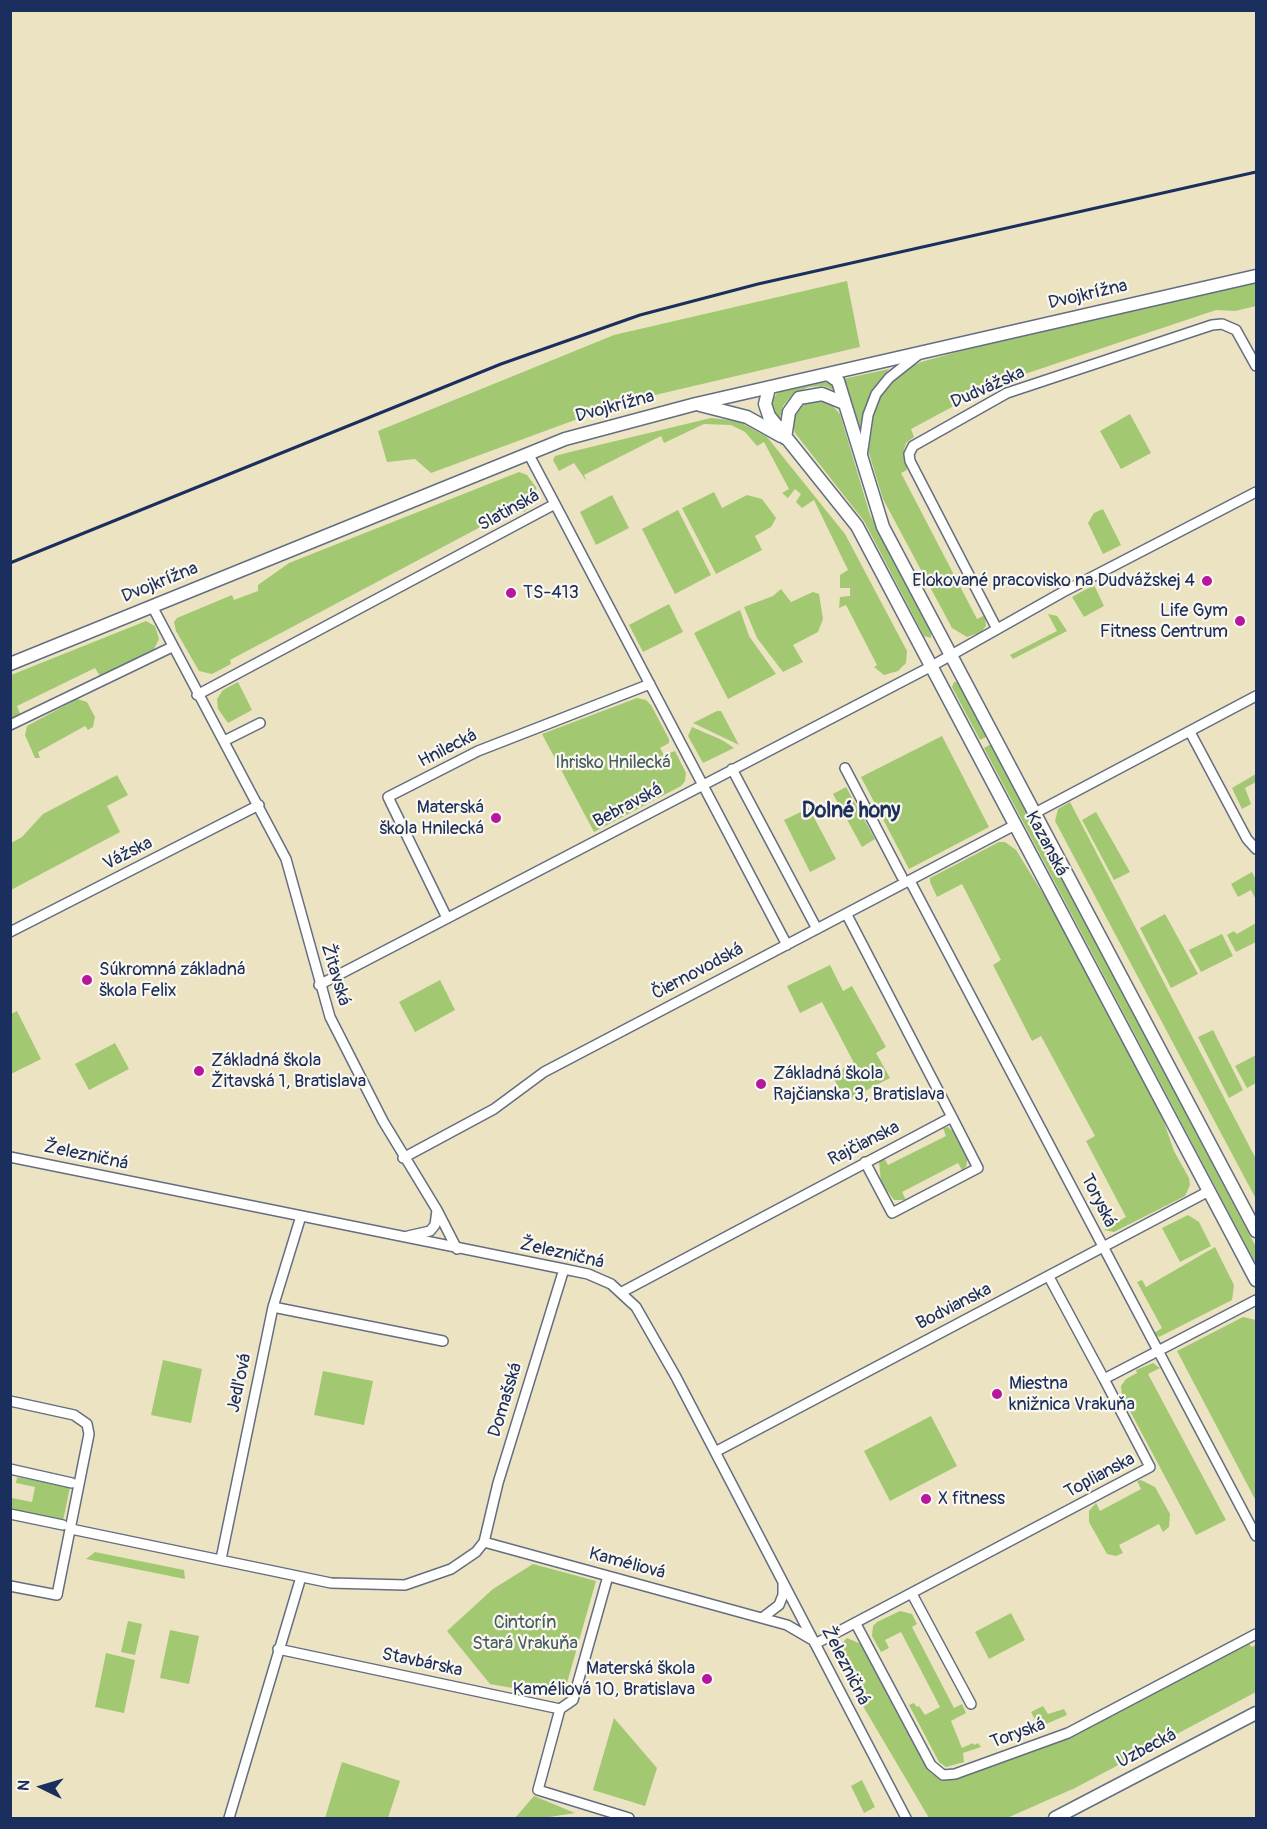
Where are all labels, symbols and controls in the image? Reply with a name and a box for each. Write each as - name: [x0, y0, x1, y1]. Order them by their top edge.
- street label: Dvojkrížna: [1046, 275, 1130, 315]
- street label: Dudvážska: [948, 362, 1028, 414]
- street label: Dvojkrížna: [573, 386, 657, 428]
- street label: Slatinská: [475, 485, 543, 537]
- street label: Dvojkrížna: [119, 558, 201, 608]
- place label: Elokované pracovisko na Dudvážskej 4: [912, 570, 1195, 592]
- marker: Elokované pracovisko na Dudvážskej 4: [1200, 574, 1214, 588]
- place label: TS-413: [523, 582, 579, 604]
- marker: TS-413: [504, 586, 518, 600]
- place label: Life Gym Fitness Centrum: [1100, 600, 1228, 642]
- marker: Life Gym Fitness Centrum: [1233, 614, 1247, 628]
- street label: Hnilecká: [415, 725, 481, 773]
- park label: Ihrisko Hnilecká: [555, 752, 671, 774]
- street label: Bebravská: [590, 779, 666, 833]
- place label: Materská škola Hnilecká: [379, 797, 484, 840]
- district label: Dolné hony: [802, 799, 900, 825]
- street label: Kazanská: [1020, 808, 1072, 880]
- marker: Materská škola Hnilecká: [489, 811, 503, 825]
- street label: Vážska: [100, 832, 156, 876]
- street label: Čiernovodská: [649, 939, 747, 1005]
- street label: Žitavská: [315, 941, 355, 1009]
- place label: Súkromná základná škola Felix: [99, 959, 245, 1002]
- marker: Súkromná základná škola Felix: [80, 973, 94, 987]
- place label: Základná škola Žitavská 1, Bratislava: [211, 1050, 366, 1092]
- place label: Základná škola Rajčianska 3, Bratislava: [773, 1063, 945, 1106]
- marker: Základná škola Žitavská 1, Bratislava: [192, 1064, 206, 1078]
- marker: Základná škola Rajčianska 3, Bratislava: [754, 1077, 768, 1091]
- street label: Rajčianska: [825, 1117, 903, 1171]
- street label: Železničná: [42, 1137, 130, 1175]
- street label: Toryská: [1075, 1171, 1121, 1231]
- street label: Železničná: [518, 1234, 606, 1274]
- street label: Bodvianska: [913, 1279, 995, 1335]
- street label: Jedľová: [223, 1352, 257, 1414]
- street label: Domašská: [484, 1360, 528, 1440]
- place label: Miestna knižnica Vrakuňa: [1009, 1373, 1135, 1416]
- marker: Miestna knižnica Vrakuňa: [990, 1387, 1004, 1401]
- street label: Toplianska: [1061, 1448, 1139, 1504]
- place label: X fitness: [938, 1488, 1005, 1510]
- marker: X fitness: [919, 1492, 933, 1506]
- street label: Kaméliová: [586, 1543, 668, 1585]
- park label: Cintorín Stará Vrakuňa: [472, 1612, 578, 1654]
- street label: Železničná: [816, 1623, 874, 1709]
- street label: Stavbárska: [380, 1644, 464, 1682]
- place label: Materská škola Kaméliová 10, Bratislava: [513, 1658, 695, 1700]
- marker: Materská škola Kaméliová 10, Bratislava: [700, 1672, 714, 1686]
- street label: Toryská: [988, 1714, 1048, 1754]
- street label: Uzbecká: [1114, 1724, 1180, 1774]
- north arrow: [12, 1757, 72, 1817]
- text: N: [14, 1779, 35, 1792]

